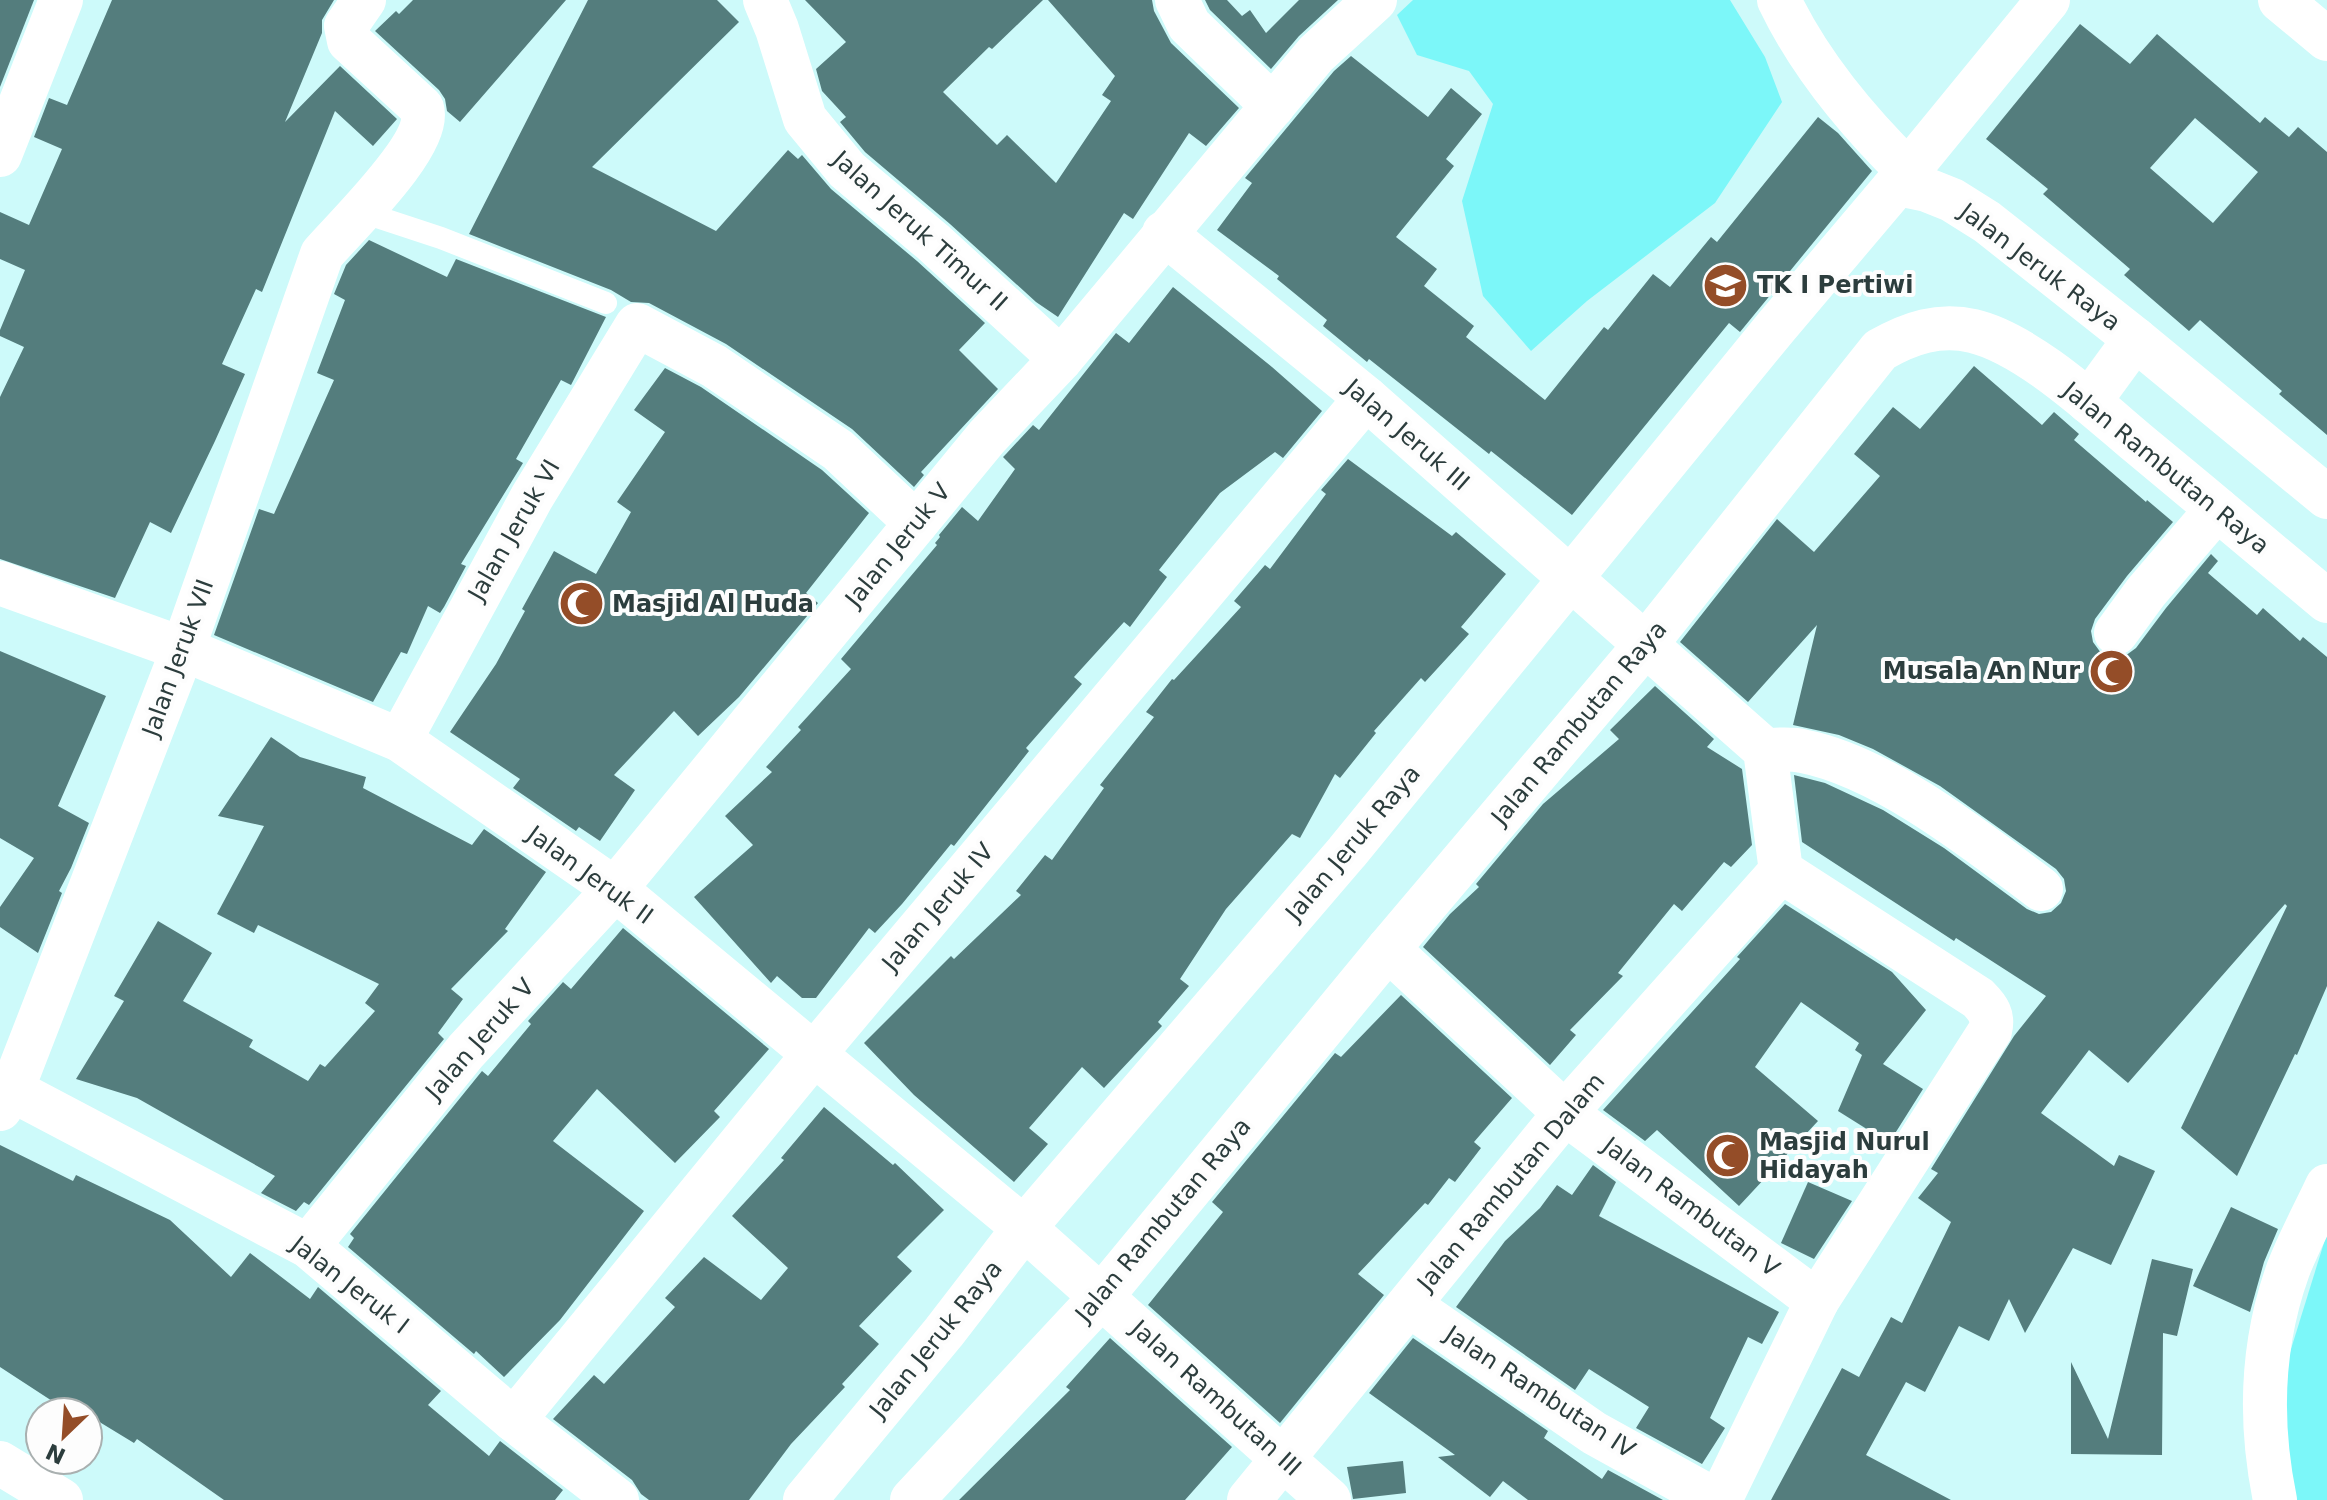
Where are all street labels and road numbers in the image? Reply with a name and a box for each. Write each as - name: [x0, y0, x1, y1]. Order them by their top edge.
- street label: Jalan Jeruk Timur II: [825, 144, 1013, 317]
- street label: Jalan Jeruk Raya: [1952, 196, 2126, 337]
- street label: Jalan Jeruk III: [1338, 372, 1475, 497]
- street label: Jalan Rambutan Raya: [2056, 375, 2275, 560]
- street label: Jalan Jeruk VI: [461, 455, 566, 607]
- street label: Jalan Jeruk V: [838, 477, 957, 614]
- street label: Jalan Jeruk VII: [136, 576, 219, 742]
- street label: Jalan Rambutan Raya: [1484, 615, 1672, 832]
- street label: Jalan Jeruk Raya: [1279, 760, 1426, 928]
- street label: Jalan Jeruk II: [520, 819, 658, 930]
- street label: Jalan Jeruk IV: [875, 837, 1000, 978]
- street label: Jalan Jeruk V: [419, 972, 540, 1107]
- street label: Jalan Rambutan Dalam: [1410, 1067, 1610, 1298]
- street label: Jalan Rambutan Raya: [1068, 1112, 1256, 1329]
- street label: Jalan Rambutan V: [1595, 1130, 1785, 1283]
- street label: Jalan Jeruk I: [284, 1229, 414, 1340]
- street label: Jalan Jeruk Raya: [863, 1255, 1008, 1425]
- street label: Jalan Rambutan III: [1124, 1313, 1307, 1482]
- street label: Jalan Rambutan IV: [1438, 1319, 1641, 1464]

